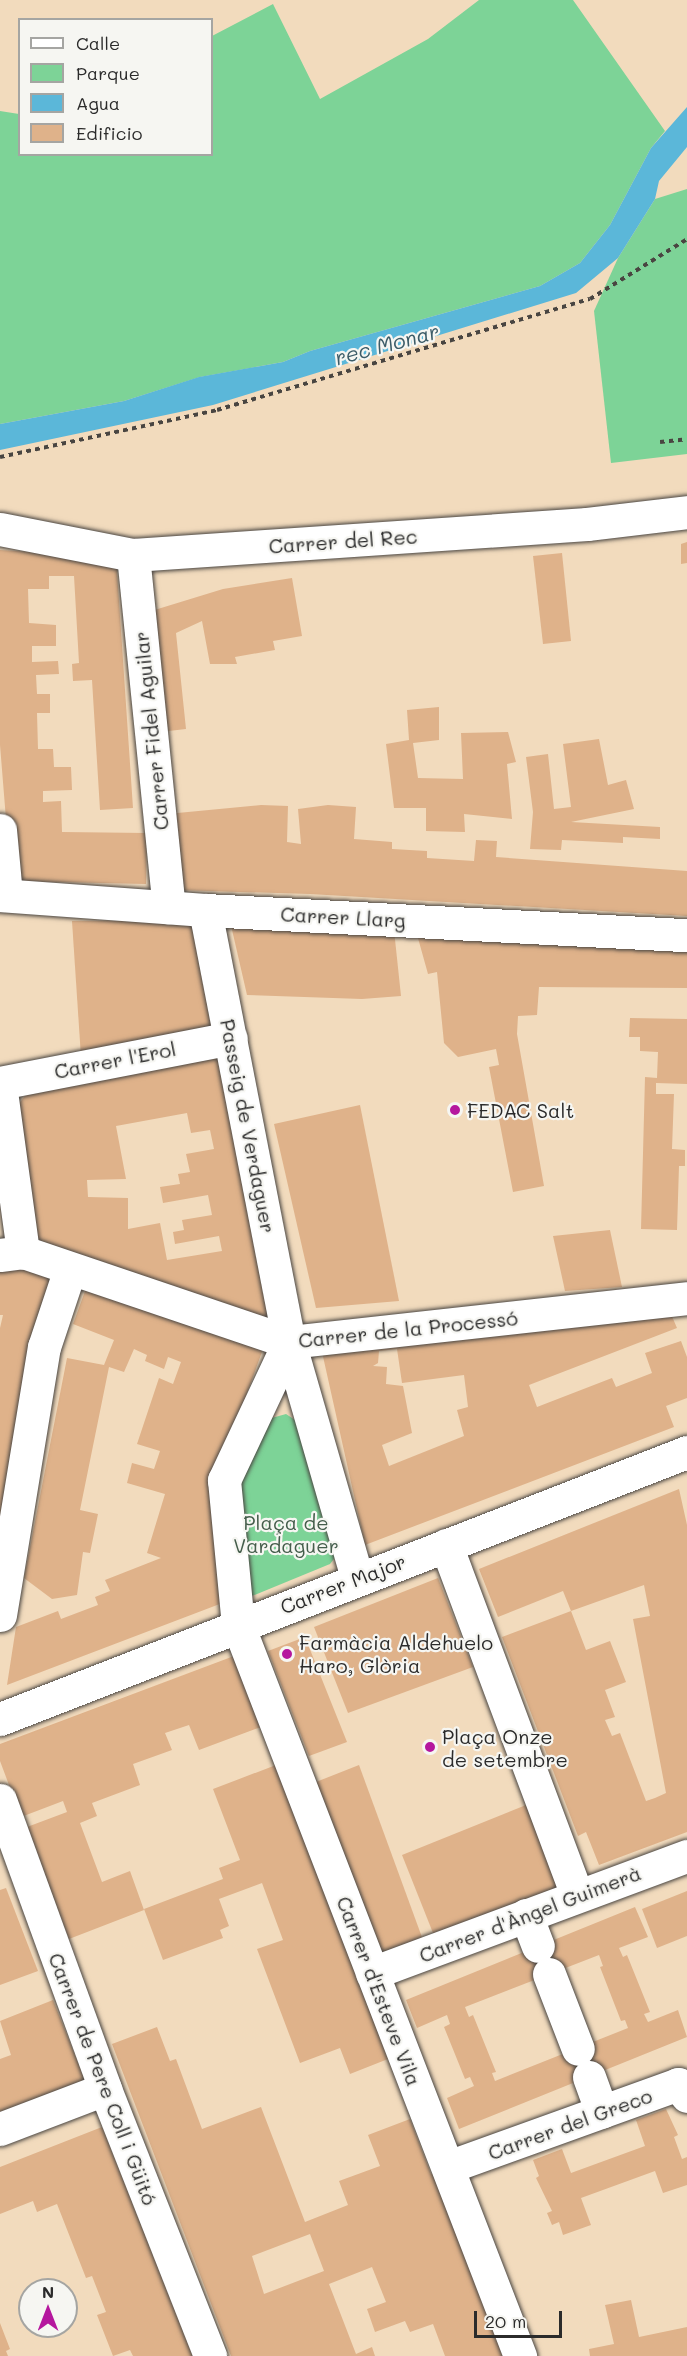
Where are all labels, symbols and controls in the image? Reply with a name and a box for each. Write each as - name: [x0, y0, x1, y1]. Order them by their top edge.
- legend: [18, 18, 213, 156]
- text: Calle: [76, 31, 120, 55]
- text: Parque: [76, 61, 140, 85]
- text: Agua: [76, 91, 120, 115]
- text: Edificio: [76, 121, 143, 145]
- water label: rec Monar: [332, 318, 442, 370]
- street label: Carrer del Rec: [268, 524, 418, 558]
- street label: Carrer Fidel Aguilar: [129, 631, 173, 831]
- street label: Carrer Llarg: [280, 902, 406, 932]
- street label: Passeig de Verdaguer: [215, 1017, 281, 1235]
- street label: Carrer l'Erol: [52, 1036, 178, 1084]
- place label: FEDAC Salt: [467, 1098, 574, 1122]
- marker: FEDAC Salt: [448, 1103, 462, 1117]
- street label: Carrer de la Processó: [297, 1306, 519, 1352]
- park label: Plaça de Vardaguer: [233, 1510, 339, 1557]
- street label: Carrer Major: [277, 1549, 409, 1619]
- place label: Farmàcia Aldehuelo Haro, Glòria: [299, 1630, 493, 1677]
- marker: Farmàcia Aldehuelo Haro, Glòria: [280, 1647, 294, 1661]
- place label: Plaça Onze de setembre: [442, 1724, 568, 1771]
- marker: Plaça Onze de setembre: [423, 1740, 437, 1754]
- street label: Carrer d'Àngel Guimerà: [416, 1861, 644, 1967]
- street label: Carrer d'Esteve Vila: [332, 1893, 426, 2089]
- street label: Carrer de Pere Coll i Güitó: [44, 1950, 162, 2208]
- street label: Carrer del Greco: [485, 2083, 655, 2165]
- north arrow: [18, 2278, 78, 2338]
- text: N: [42, 2281, 54, 2302]
- scale bar: [477, 2299, 566, 2337]
- text: 20 m: [485, 2309, 526, 2333]

